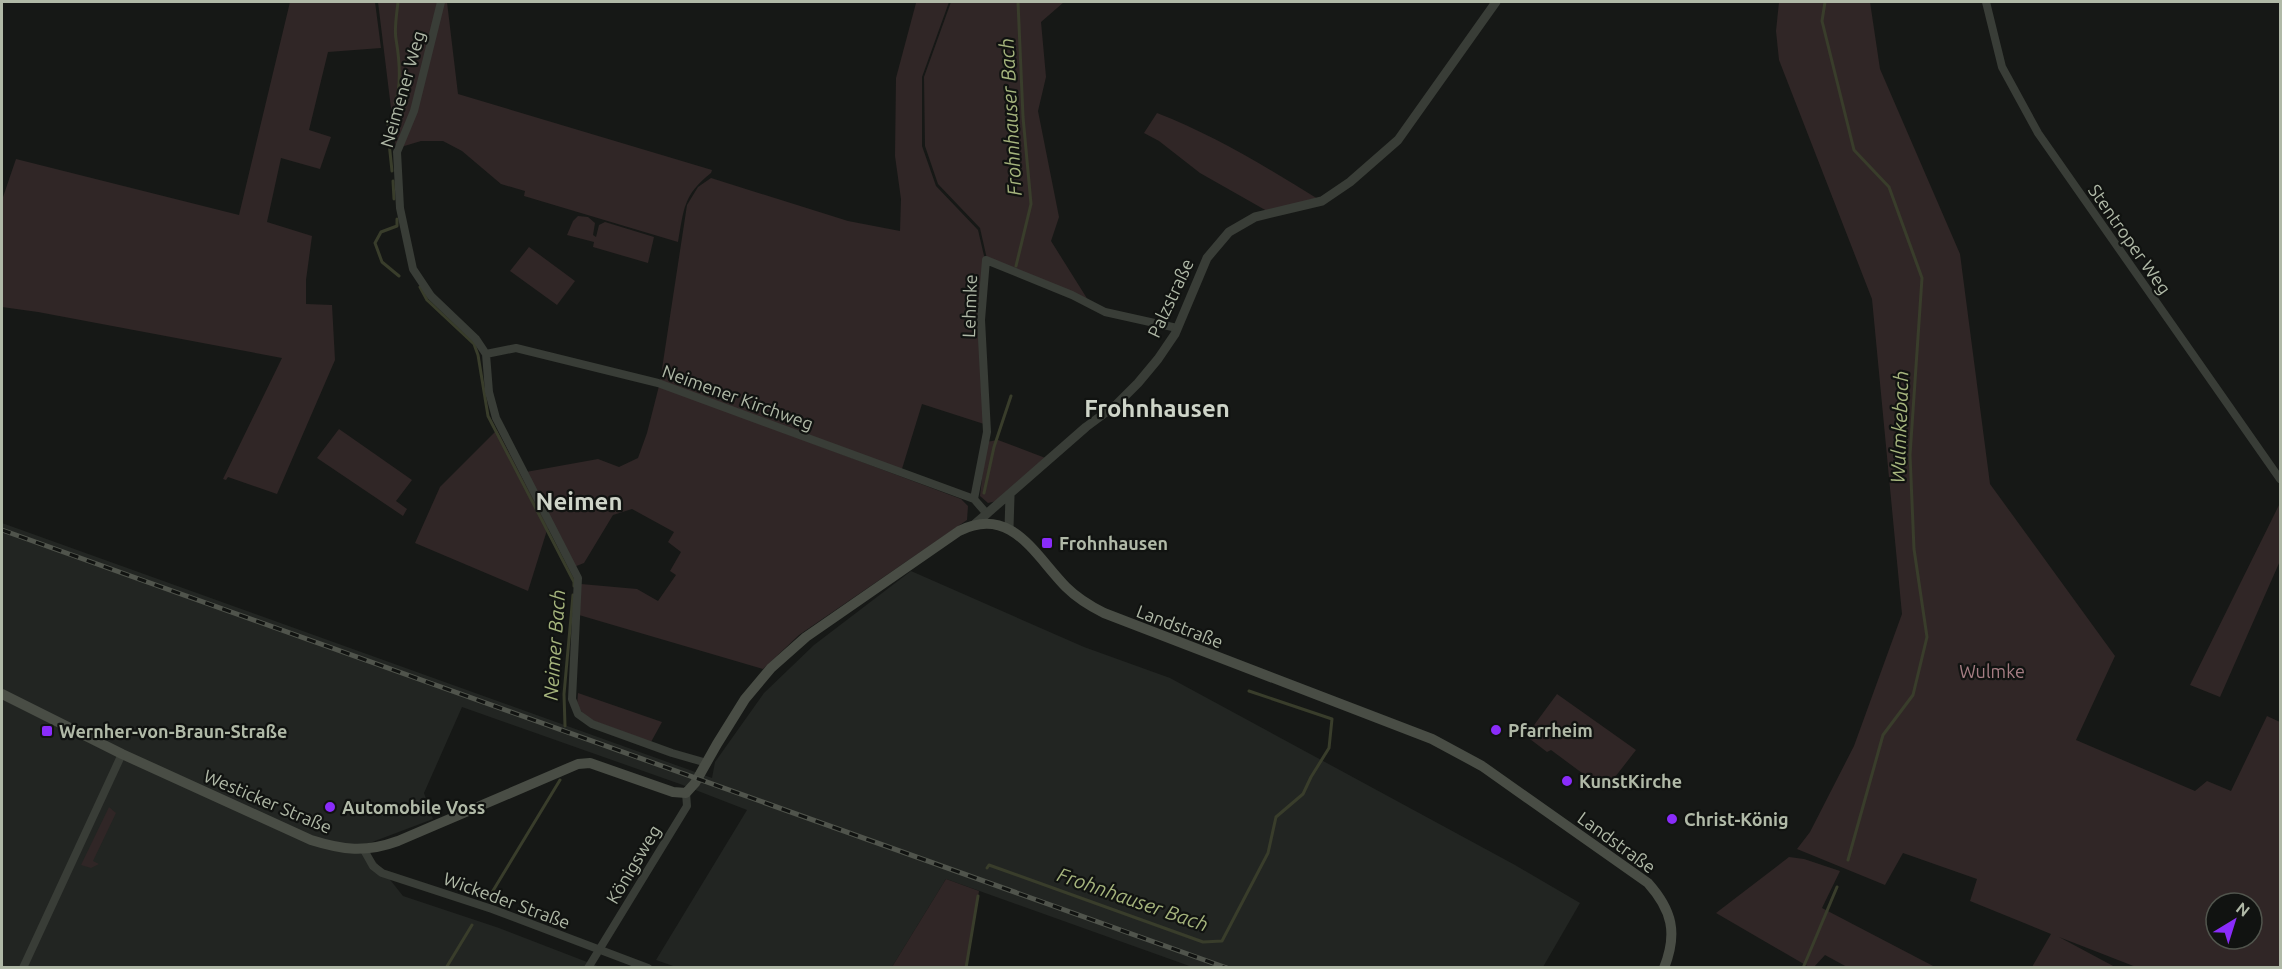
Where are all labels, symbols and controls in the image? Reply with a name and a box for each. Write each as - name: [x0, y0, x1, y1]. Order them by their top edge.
- street label: Neimener Weg: [376, 28, 428, 150]
- water label: Frohnhauser Bach: [994, 37, 1026, 197]
- street label: Stentroper Weg: [2085, 180, 2175, 298]
- street label: Palzstraße: [1143, 255, 1197, 341]
- street label: Lehmke: [958, 274, 980, 338]
- street label: Neimener Kirchweg: [660, 360, 816, 434]
- water label: Wulmkebach: [1886, 370, 1912, 484]
- district label: Frohnhausen: [1084, 395, 1230, 422]
- district label: Neimen: [536, 488, 622, 515]
- place label: Frohnhausen: [1059, 533, 1168, 553]
- marker: Frohnhausen: [1040, 536, 1054, 550]
- water label: Neimer Bach: [539, 589, 569, 701]
- street label: Landstraße: [1134, 600, 1226, 652]
- park label: Wulmke: [1959, 661, 2025, 681]
- place label: Pfarrheim: [1508, 720, 1593, 740]
- place label: Wernher-von-Braun-Straße: [59, 721, 287, 741]
- marker: Pfarrheim: [1489, 723, 1503, 737]
- marker: Wernher-von-Braun-Straße: [40, 724, 54, 738]
- street label: Westicker Straße: [201, 765, 335, 837]
- place label: KunstKirche: [1579, 771, 1682, 791]
- marker: KunstKirche: [1560, 774, 1574, 788]
- place label: Automobile Voss: [342, 797, 485, 817]
- marker: Automobile Voss: [323, 800, 337, 814]
- street label: Landstraße: [1574, 807, 1660, 877]
- place label: Christ-König: [1684, 809, 1789, 829]
- marker: Christ-König: [1665, 812, 1679, 826]
- street label: Königsweg: [602, 821, 664, 907]
- water label: Frohnhauser Bach: [1055, 862, 1211, 936]
- street label: Wickeder Straße: [441, 868, 573, 932]
- north arrow: [2204, 891, 2264, 951]
- text: N: [2233, 898, 2253, 920]

